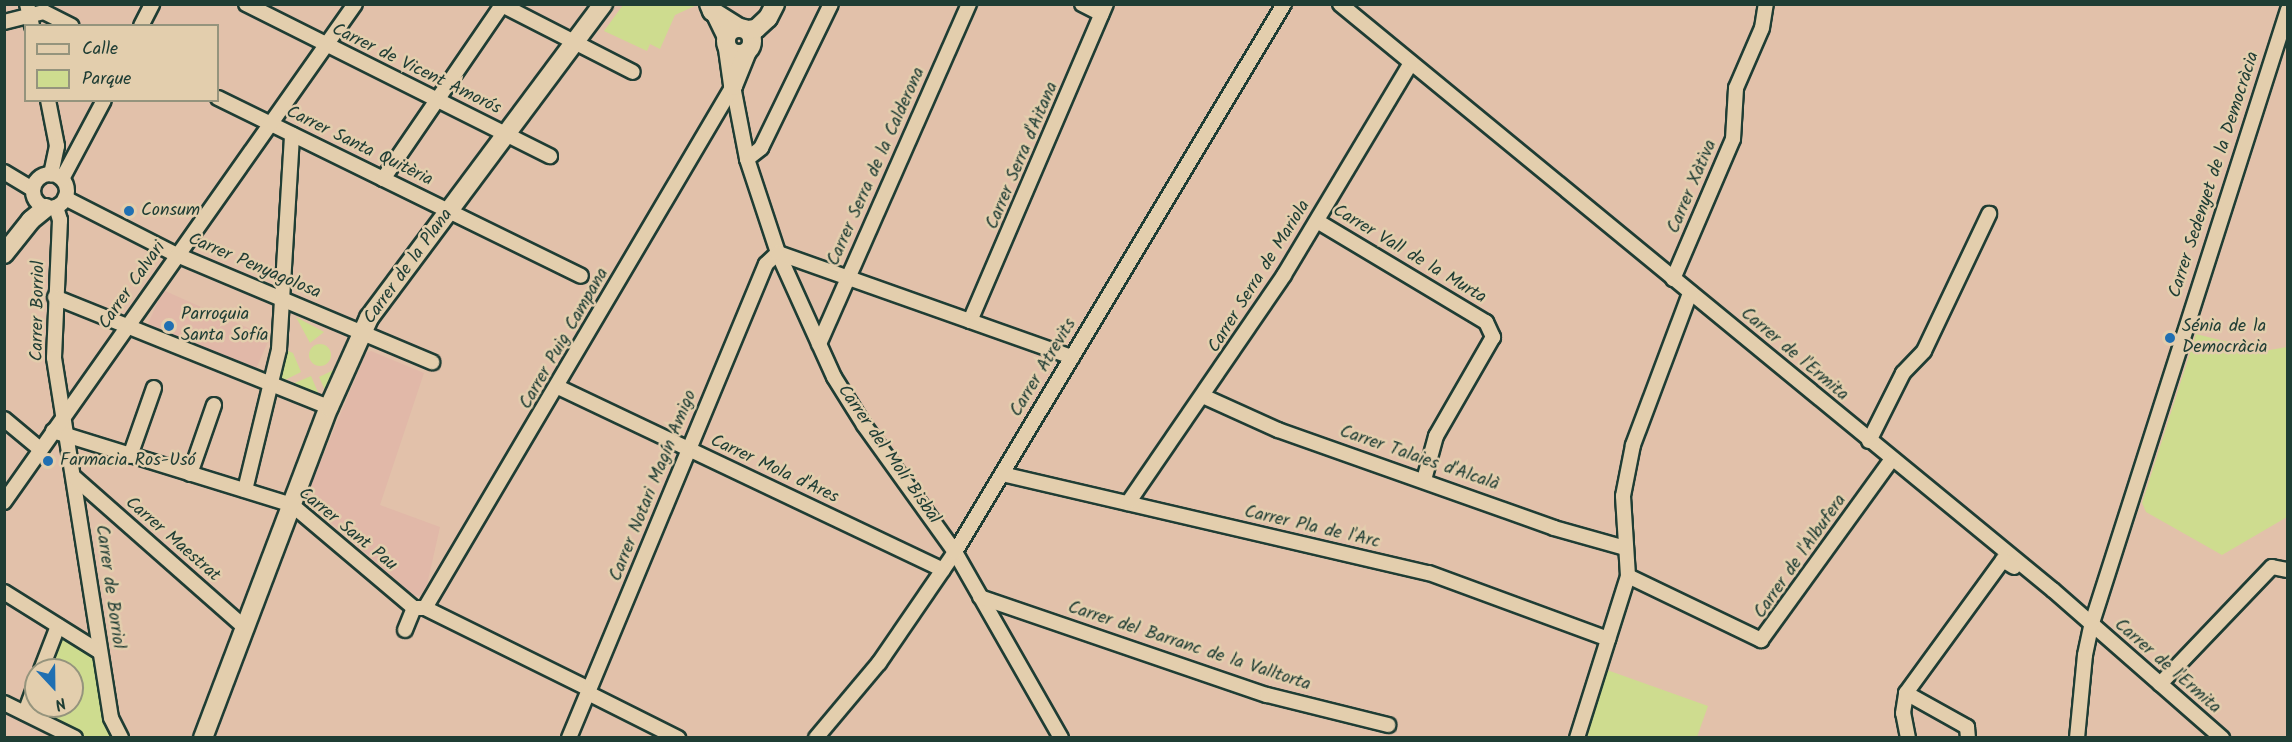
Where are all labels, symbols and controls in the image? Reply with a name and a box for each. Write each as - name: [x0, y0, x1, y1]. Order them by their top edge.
- street label: Carrer de Vicent Amorós: [328, 20, 504, 120]
- legend: [24, 24, 219, 102]
- text: Calle: [82, 35, 118, 64]
- street label: Carrer Sedenyet de la Democràcia: [2165, 49, 2265, 301]
- street label: Carrer Serra de la Calderona: [823, 64, 931, 270]
- text: Parque: [82, 65, 131, 94]
- street label: Carrer Serra d'Aitana: [982, 79, 1064, 233]
- street label: Carrer Santa Quitèria: [282, 102, 436, 192]
- street label: Carrer Xàtiva: [1664, 137, 1722, 237]
- street label: Carrer Serra de Mariola: [1204, 197, 1316, 357]
- place label: Consum: [141, 200, 200, 222]
- street label: Carrer Vall de la Murta: [1328, 201, 1490, 309]
- marker: Consum: [122, 204, 136, 218]
- street label: Carrer de la Plana: [360, 205, 458, 329]
- street label: Carrer Penyagolosa: [184, 229, 324, 305]
- street label: Carrer Calvari: [95, 238, 171, 334]
- street label: Carrer Borriol: [27, 260, 51, 362]
- street label: Carrer Puig Campana: [516, 265, 614, 413]
- street label: Carrer de l'Ermita: [1736, 304, 1852, 406]
- place label: Parroquia Santa Sofía: [181, 305, 268, 348]
- street label: Carrer Atrevits: [1006, 315, 1082, 421]
- place label: Sénia de la Democràcia: [2182, 317, 2267, 360]
- marker: Parroquia Santa Sofía: [162, 319, 176, 333]
- marker: Sénia de la Democràcia: [2163, 331, 2177, 345]
- street label: Carrer del Molí Bisbal: [832, 381, 944, 529]
- street label: Carrer Notari Magín Amigo: [606, 387, 702, 585]
- street label: Carrer Talaies d'Alcalà: [1337, 422, 1501, 496]
- street label: Carrer Mola d'Ares: [706, 431, 842, 509]
- place label: Farmacia Ros-Usó: [60, 450, 196, 472]
- marker: Farmacia Ros-Usó: [41, 454, 55, 468]
- street label: Carrer Sant Pau: [293, 484, 401, 576]
- street label: Carrer de l'Albufera: [1750, 491, 1852, 623]
- street label: Carrer Maestrat: [120, 493, 224, 587]
- street label: Carrer Pla de l'Arc: [1242, 502, 1382, 554]
- street label: Carrer de Borriol: [90, 524, 128, 650]
- street label: Carrer del Barranc de la Valltorta: [1065, 597, 1313, 697]
- street label: Carrer de l'Ermita: [2109, 615, 2225, 719]
- north arrow: [24, 658, 84, 718]
- text: N: [51, 690, 70, 717]

